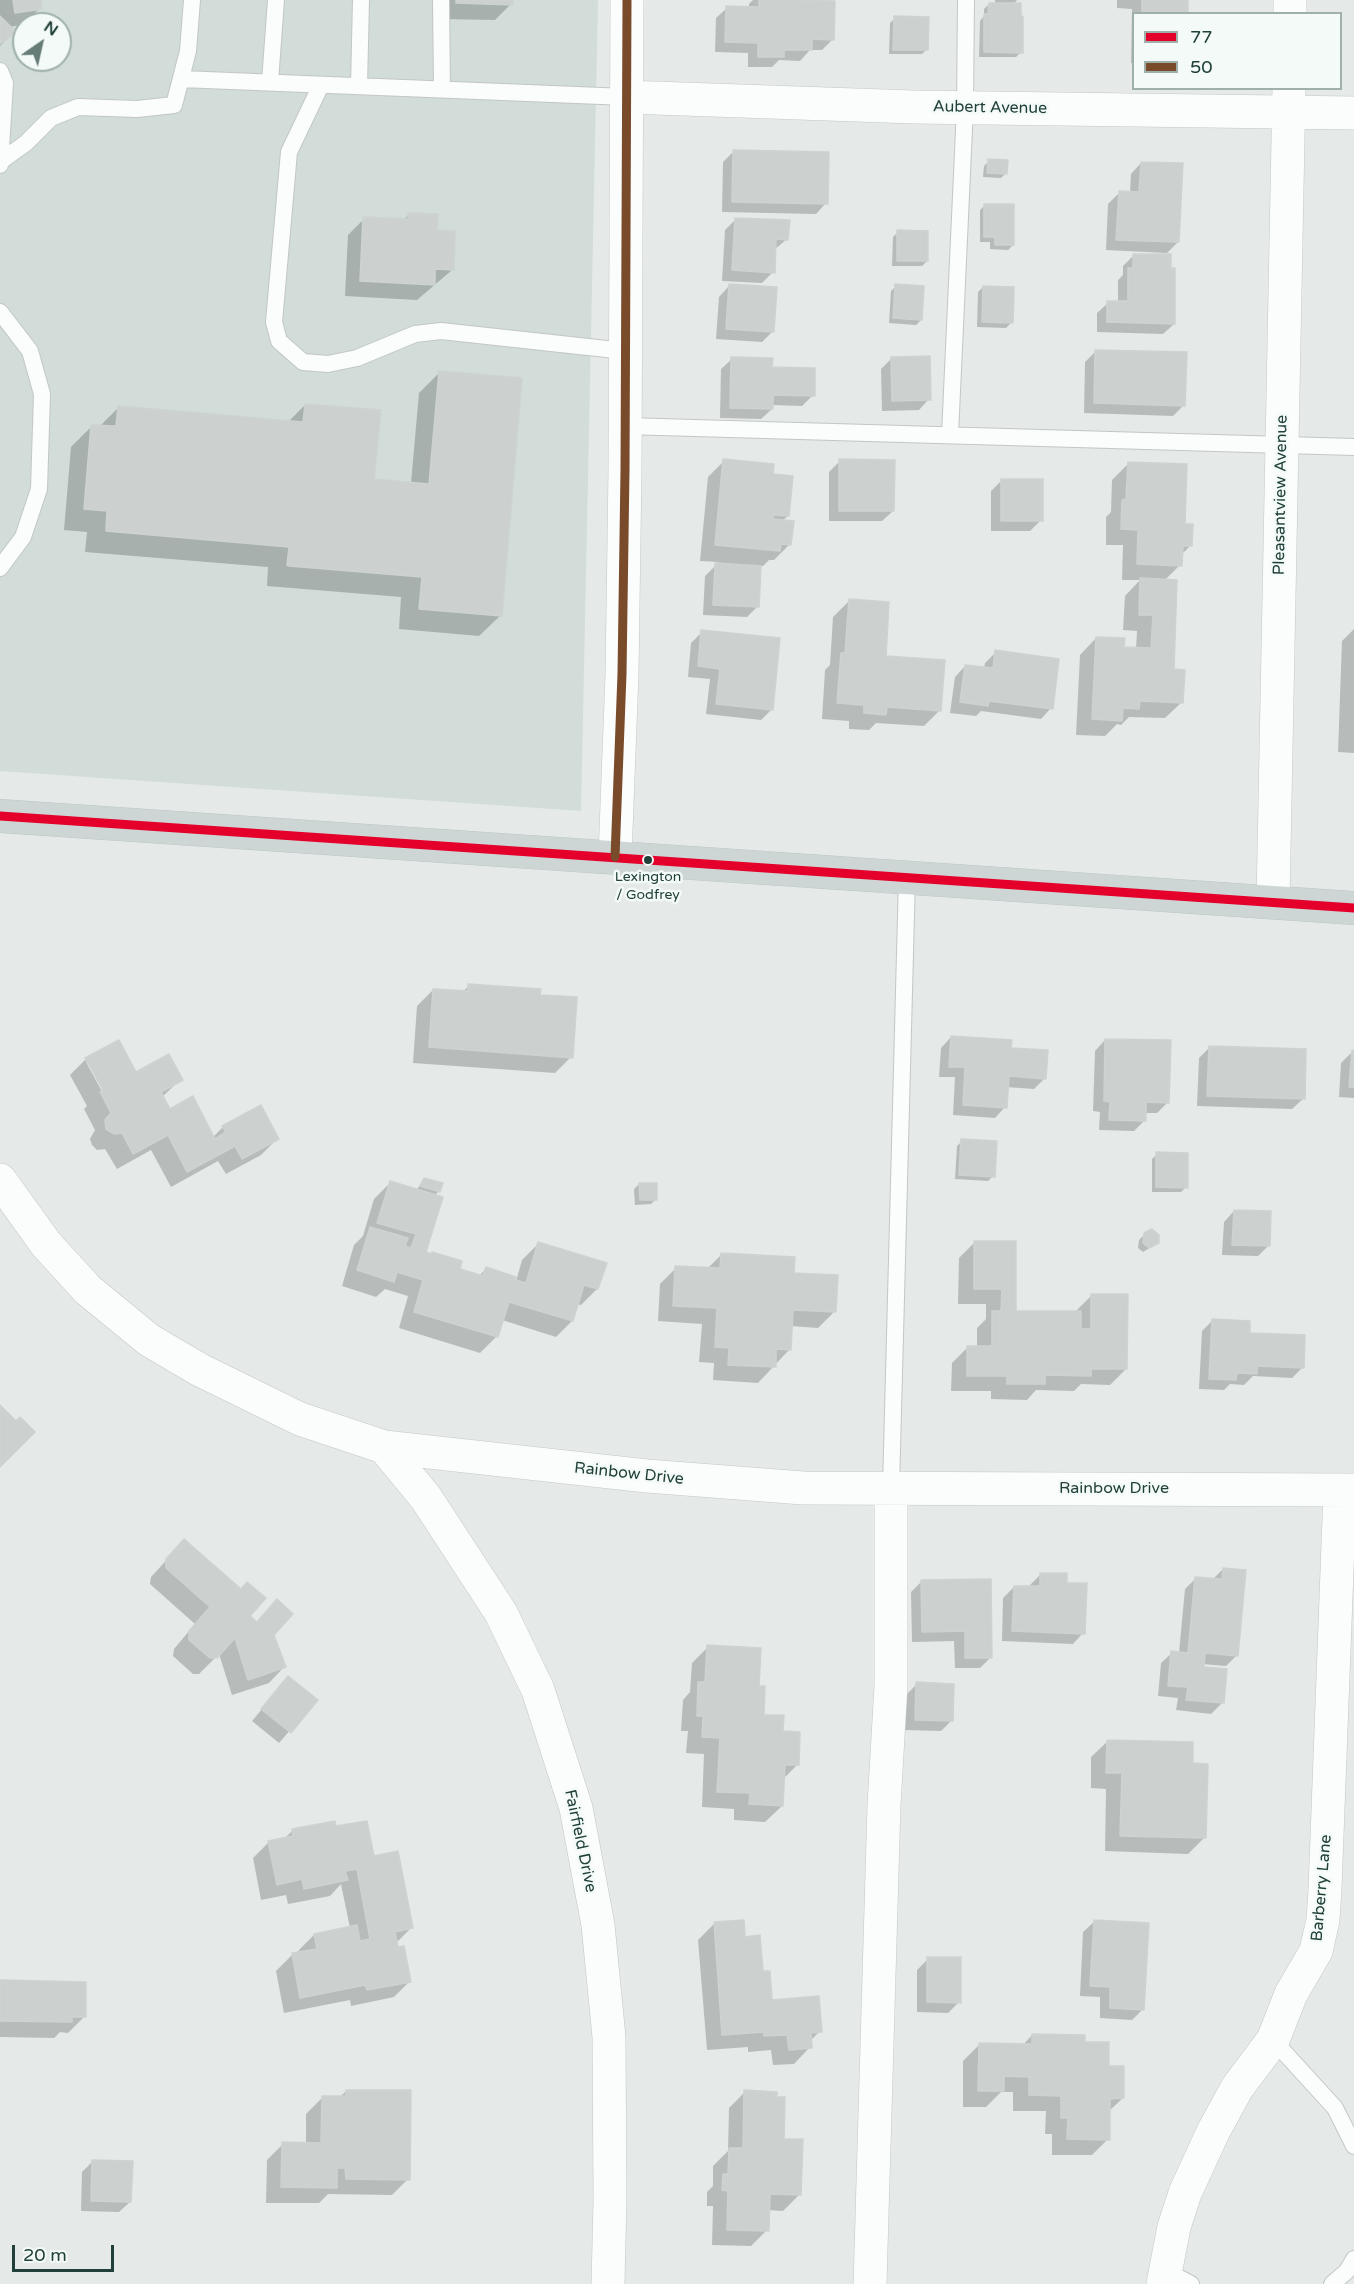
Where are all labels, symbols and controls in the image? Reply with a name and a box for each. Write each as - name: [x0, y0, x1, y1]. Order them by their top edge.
- north arrow: [12, 12, 72, 72]
- legend: [1132, 12, 1342, 90]
- text: N: [40, 17, 62, 41]
- text: 77: [1190, 26, 1213, 48]
- text: 50: [1190, 56, 1213, 78]
- street label: Aubert Avenue: [933, 97, 1047, 119]
- street label: Pleasantview Avenue: [1270, 415, 1292, 575]
- marker: Lexington / Godfrey: [642, 854, 654, 866]
- place label: Lexington / Godfrey: [615, 869, 681, 902]
- street label: Rainbow Drive: [573, 1459, 685, 1489]
- street label: Rainbow Drive: [1059, 1479, 1169, 1499]
- street label: Fairfield Drive: [560, 1788, 600, 1894]
- street label: Barberry Lane: [1308, 1834, 1336, 1942]
- scale bar: [15, 2233, 117, 2271]
- text: 20 m: [23, 2244, 67, 2266]

